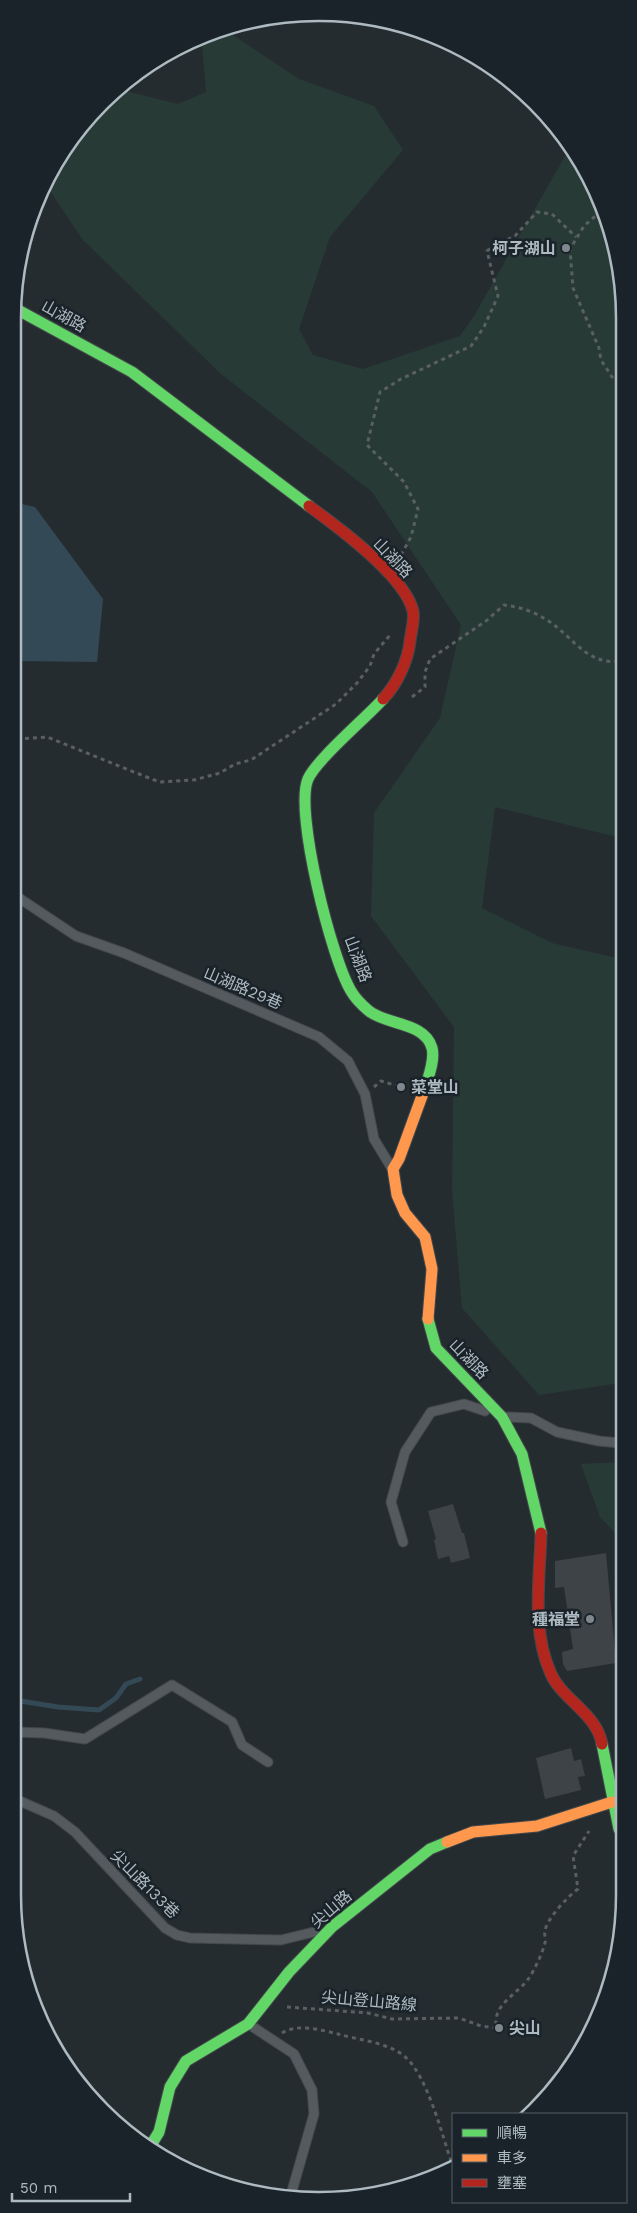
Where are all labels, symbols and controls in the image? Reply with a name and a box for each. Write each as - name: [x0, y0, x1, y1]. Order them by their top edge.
- place label: 柯子湖山: [492, 239, 556, 258]
- marker: 柯子湖山: [560, 242, 572, 254]
- street label: 山湖路: [38, 296, 90, 336]
- street label: 山湖路: [369, 534, 417, 582]
- street label: 山湖路: [341, 933, 375, 985]
- street label: 山湖路29巷: [201, 963, 285, 1013]
- place label: 菜堂山: [411, 1078, 459, 1097]
- marker: 菜堂山: [395, 1081, 407, 1093]
- street label: 山湖路: [445, 1335, 493, 1383]
- place label: 種福堂: [532, 1610, 580, 1629]
- marker: 種福堂: [584, 1613, 596, 1625]
- street label: 尖山路133巷: [107, 1846, 183, 1922]
- street label: 尖山路: [307, 1886, 355, 1932]
- street label: 尖山登山路線: [320, 1987, 418, 2015]
- place label: 尖山: [509, 2019, 541, 2038]
- marker: 尖山: [493, 2022, 505, 2034]
- legend: [452, 2113, 627, 2203]
- text: 順暢: [497, 2124, 527, 2142]
- text: 車多: [497, 2149, 527, 2167]
- scale bar: [12, 2170, 130, 2202]
- text: 壅塞: [497, 2174, 527, 2192]
- text: 50 m: [20, 2179, 57, 2197]

